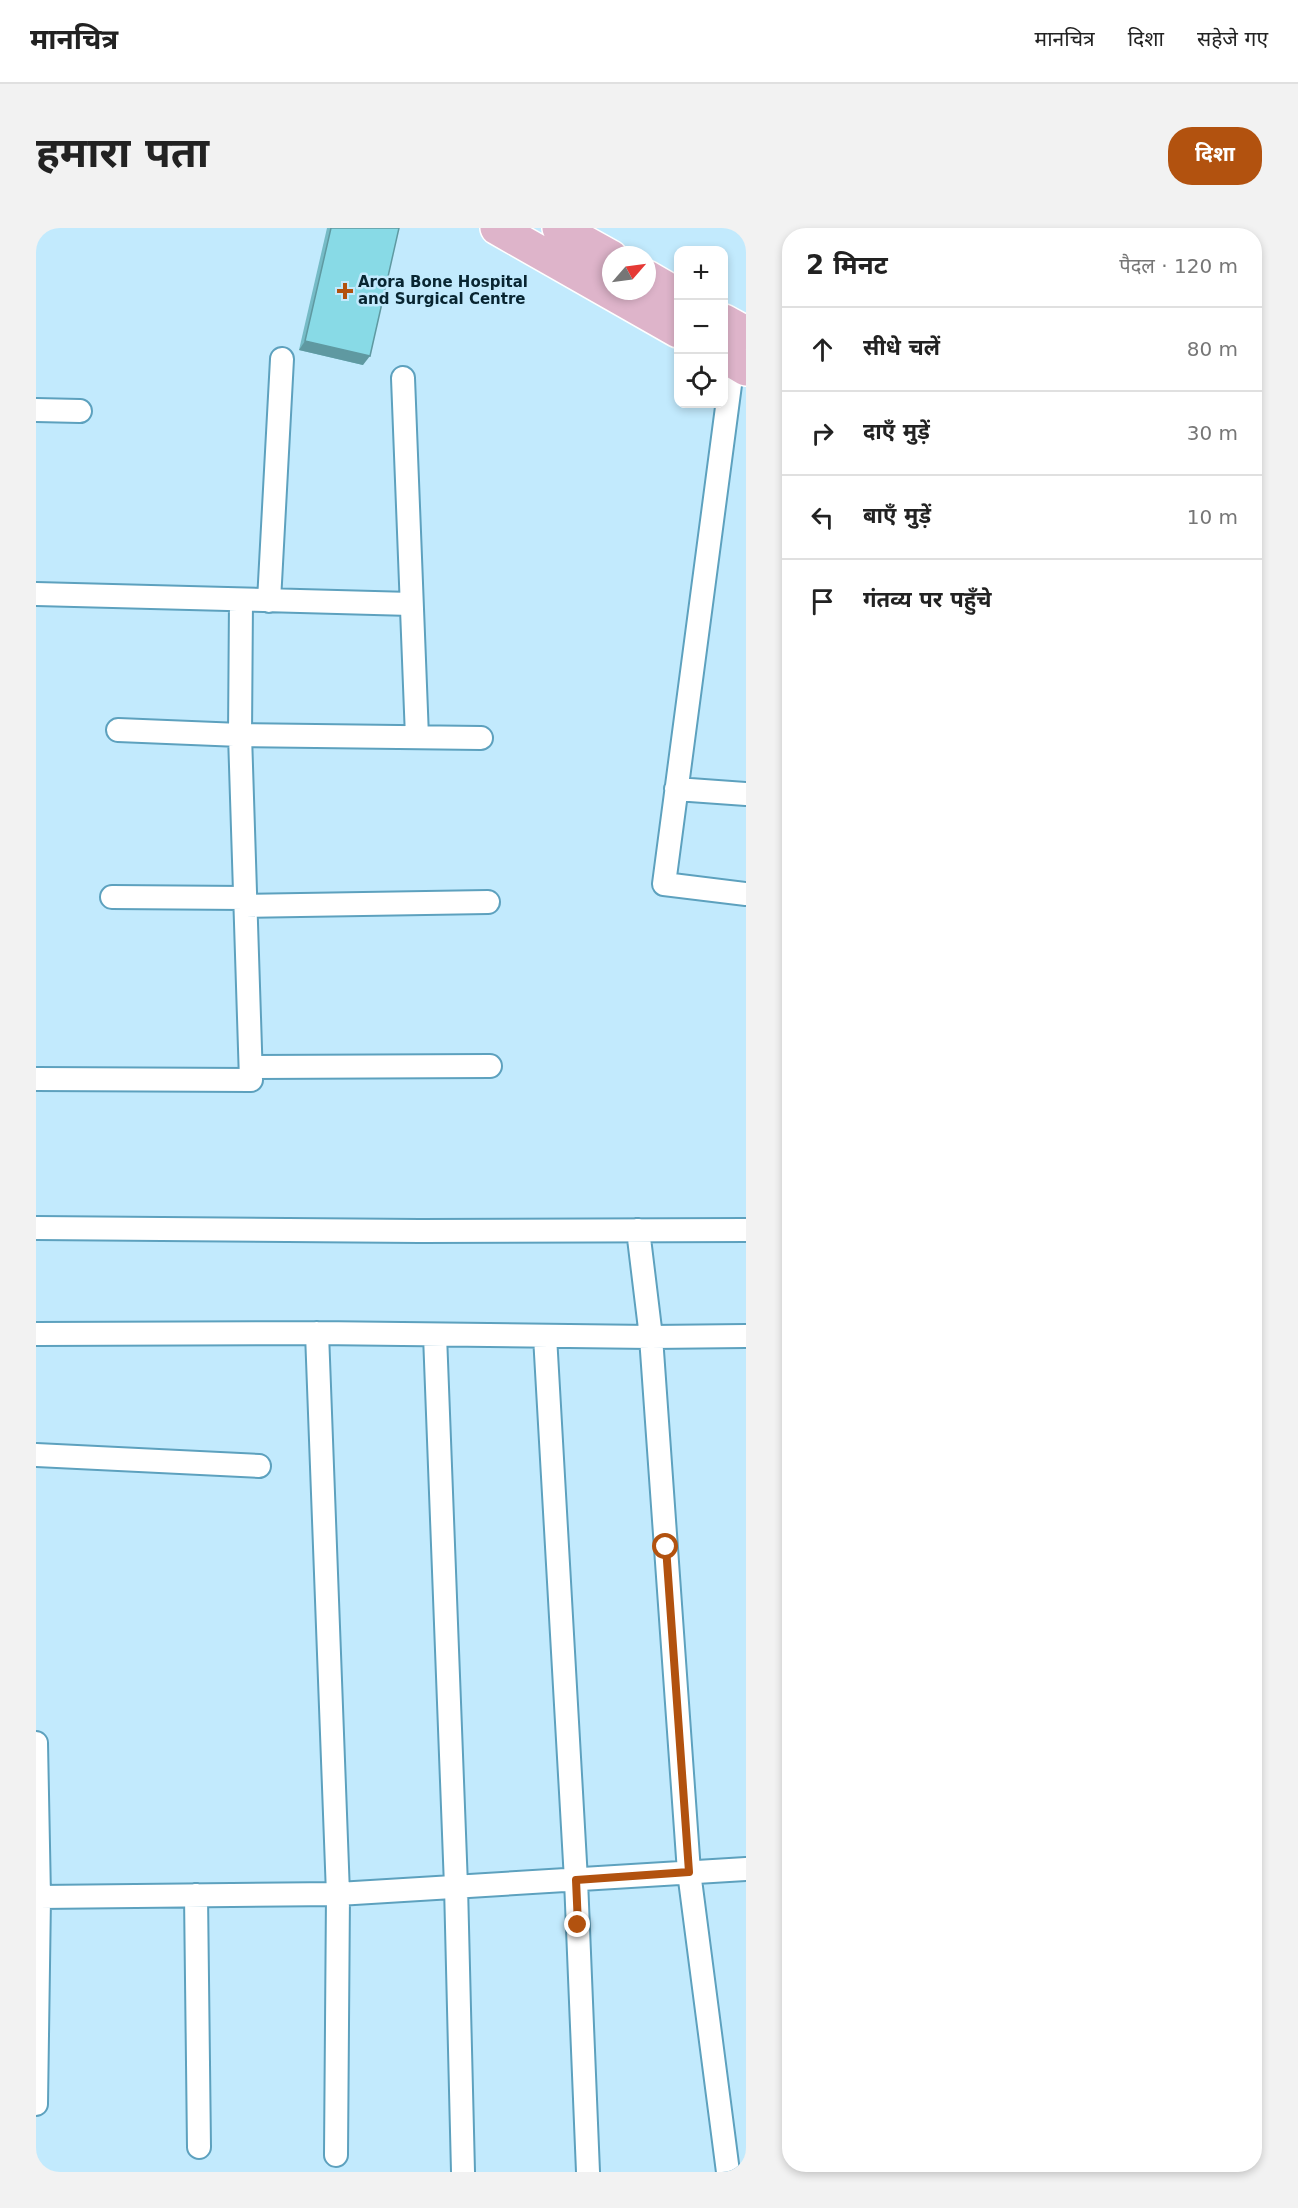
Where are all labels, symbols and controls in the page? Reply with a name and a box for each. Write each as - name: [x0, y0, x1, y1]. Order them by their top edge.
- text: मानचित्र: [30, 23, 118, 56]
- text: मानचित्र: [1035, 27, 1095, 51]
- text: दिशा: [1128, 27, 1164, 51]
- text: सहेजे गए: [1197, 27, 1268, 51]
- button: दिशा: [1168, 127, 1262, 185]
- text: हमारा पता: [36, 128, 209, 177]
- north arrow: [602, 246, 656, 300]
- map controls: [674, 246, 728, 408]
- button: +: [674, 246, 728, 300]
- text: 2 मिनट: [806, 250, 888, 280]
- text: पैदल · 120 m: [1119, 254, 1238, 278]
- place label: Arora Bone Hospital and Surgical Centre: [358, 273, 528, 308]
- marker: Arora Bone Hospital and Surgical Centre: [336, 282, 354, 300]
- button: −: [674, 300, 728, 354]
- icon: ahead: [806, 333, 839, 366]
- text: सीधे चलें: [863, 335, 940, 360]
- text: 80 m: [1187, 337, 1238, 361]
- button: locate: [674, 354, 728, 408]
- icon: right: [806, 417, 839, 450]
- text: दाएँ मुड़ें: [863, 419, 930, 444]
- text: 30 m: [1187, 421, 1238, 445]
- icon: left: [806, 501, 839, 534]
- text: बाएँ मुड़ें: [863, 503, 931, 528]
- text: 10 m: [1187, 505, 1238, 529]
- icon: arrive: [806, 585, 839, 618]
- text: गंतव्य पर पहुँचे: [863, 587, 991, 612]
- route start: [652, 1533, 678, 1559]
- route end: [564, 1911, 590, 1937]

